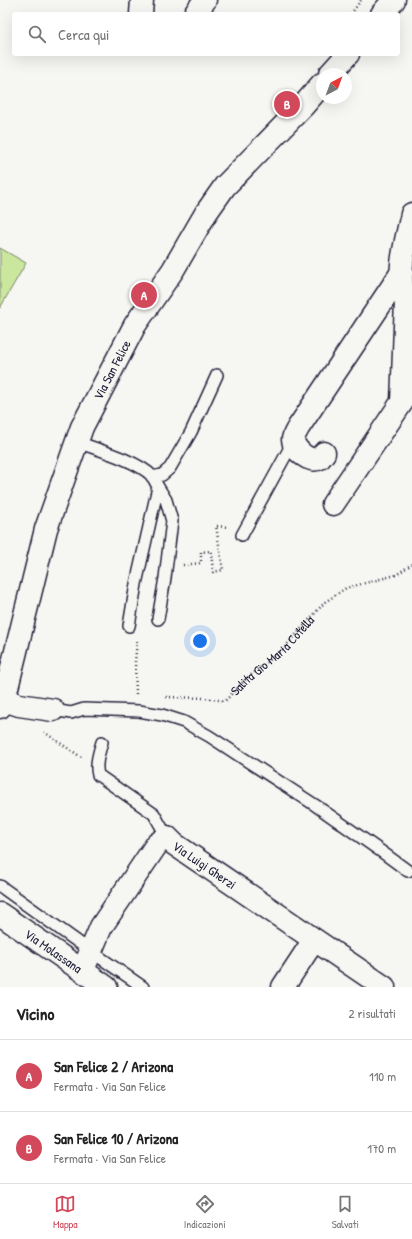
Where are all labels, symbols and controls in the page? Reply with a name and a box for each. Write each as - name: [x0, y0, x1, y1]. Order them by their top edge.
- search box: [12, 12, 400, 56]
- icon: search: [26, 23, 48, 45]
- text: Cerca qui: [58, 24, 109, 45]
- north arrow: [316, 68, 352, 104]
- pin: B: [274, 89, 300, 119]
- pin: A: [131, 280, 157, 310]
- street label: Via San Felice: [89, 337, 135, 403]
- street label: Salita Gio Maria Cotella: [226, 611, 318, 699]
- your location: [190, 631, 210, 651]
- street label: Via Luigi Gherzi: [169, 837, 240, 893]
- street label: Via Molassana: [21, 925, 86, 977]
- text: Vicino: [16, 1002, 54, 1025]
- text: 2 risultati: [348, 1004, 396, 1022]
- text: San Felice 2 / Arizona: [54, 1056, 173, 1077]
- text: A: [26, 1067, 32, 1085]
- text: 110 m: [369, 1067, 396, 1085]
- text: Fermata · Via San Felice: [54, 1077, 166, 1095]
- text: San Felice 10 / Arizona: [54, 1128, 178, 1149]
- text: B: [26, 1139, 32, 1157]
- text: 170 m: [367, 1139, 396, 1157]
- text: Fermata · Via San Felice: [54, 1149, 166, 1167]
- tab: Mappa: [53, 1193, 78, 1231]
- tab: Indicazioni: [184, 1193, 226, 1231]
- tab: Salvati: [332, 1193, 359, 1231]

